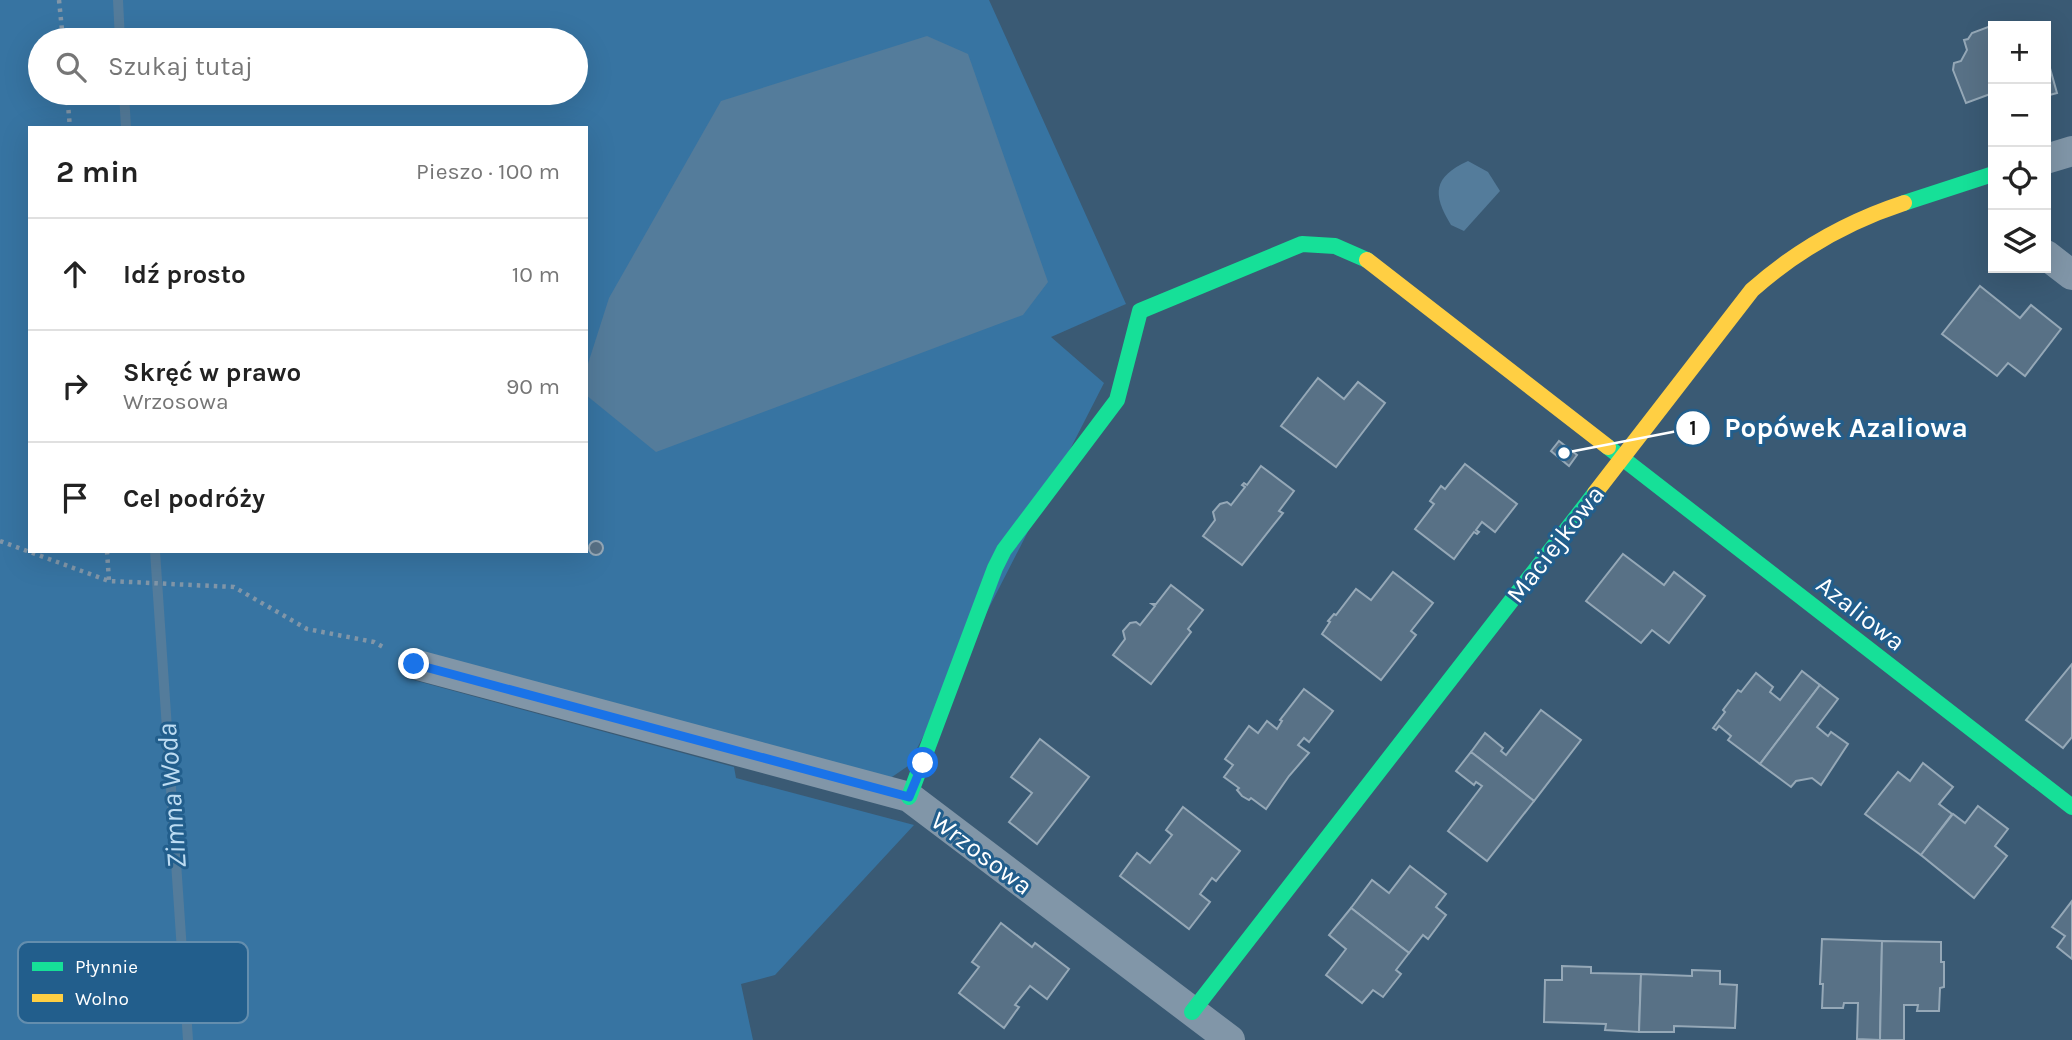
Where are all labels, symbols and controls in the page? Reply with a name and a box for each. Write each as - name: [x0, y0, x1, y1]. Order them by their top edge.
- map controls: [1988, 21, 2051, 273]
- button: +: [1988, 21, 2051, 84]
- search box: [28, 28, 588, 105]
- icon: search: [52, 48, 90, 86]
- text: Szukaj tutaj: [108, 51, 253, 82]
- button: −: [1988, 84, 2051, 147]
- button: locate: [1988, 147, 2051, 210]
- text: 2 min: [56, 154, 139, 190]
- text: Pieszo · 100 m: [416, 158, 560, 185]
- button: layers: [1988, 210, 2051, 273]
- icon: ahead: [56, 255, 94, 293]
- text: Idź prosto: [123, 259, 246, 290]
- text: 10 m: [512, 261, 560, 288]
- text: Skręć w prawo: [123, 357, 301, 388]
- icon: right: [56, 367, 94, 405]
- text: 90 m: [506, 373, 560, 400]
- text: Wrzosowa: [123, 388, 229, 415]
- callout: Popówek Azaliowa: [1675, 403, 1982, 452]
- text: Popówek Azaliowa: [1724, 411, 1968, 444]
- text: 1: [1689, 416, 1697, 440]
- icon: arrive: [56, 479, 94, 517]
- street label: Maciejkowa: [1500, 479, 1611, 609]
- text: Cel podróży: [123, 483, 265, 514]
- street label: Azaliowa: [1810, 569, 1911, 658]
- route end: [398, 648, 429, 679]
- water label: Zimna Woda: [150, 722, 193, 870]
- route start: [907, 747, 938, 778]
- street label: Wrzosowa: [925, 805, 1039, 902]
- legend: [18, 942, 248, 1023]
- text: Płynnie: [75, 956, 138, 978]
- text: Wolno: [75, 988, 129, 1010]

